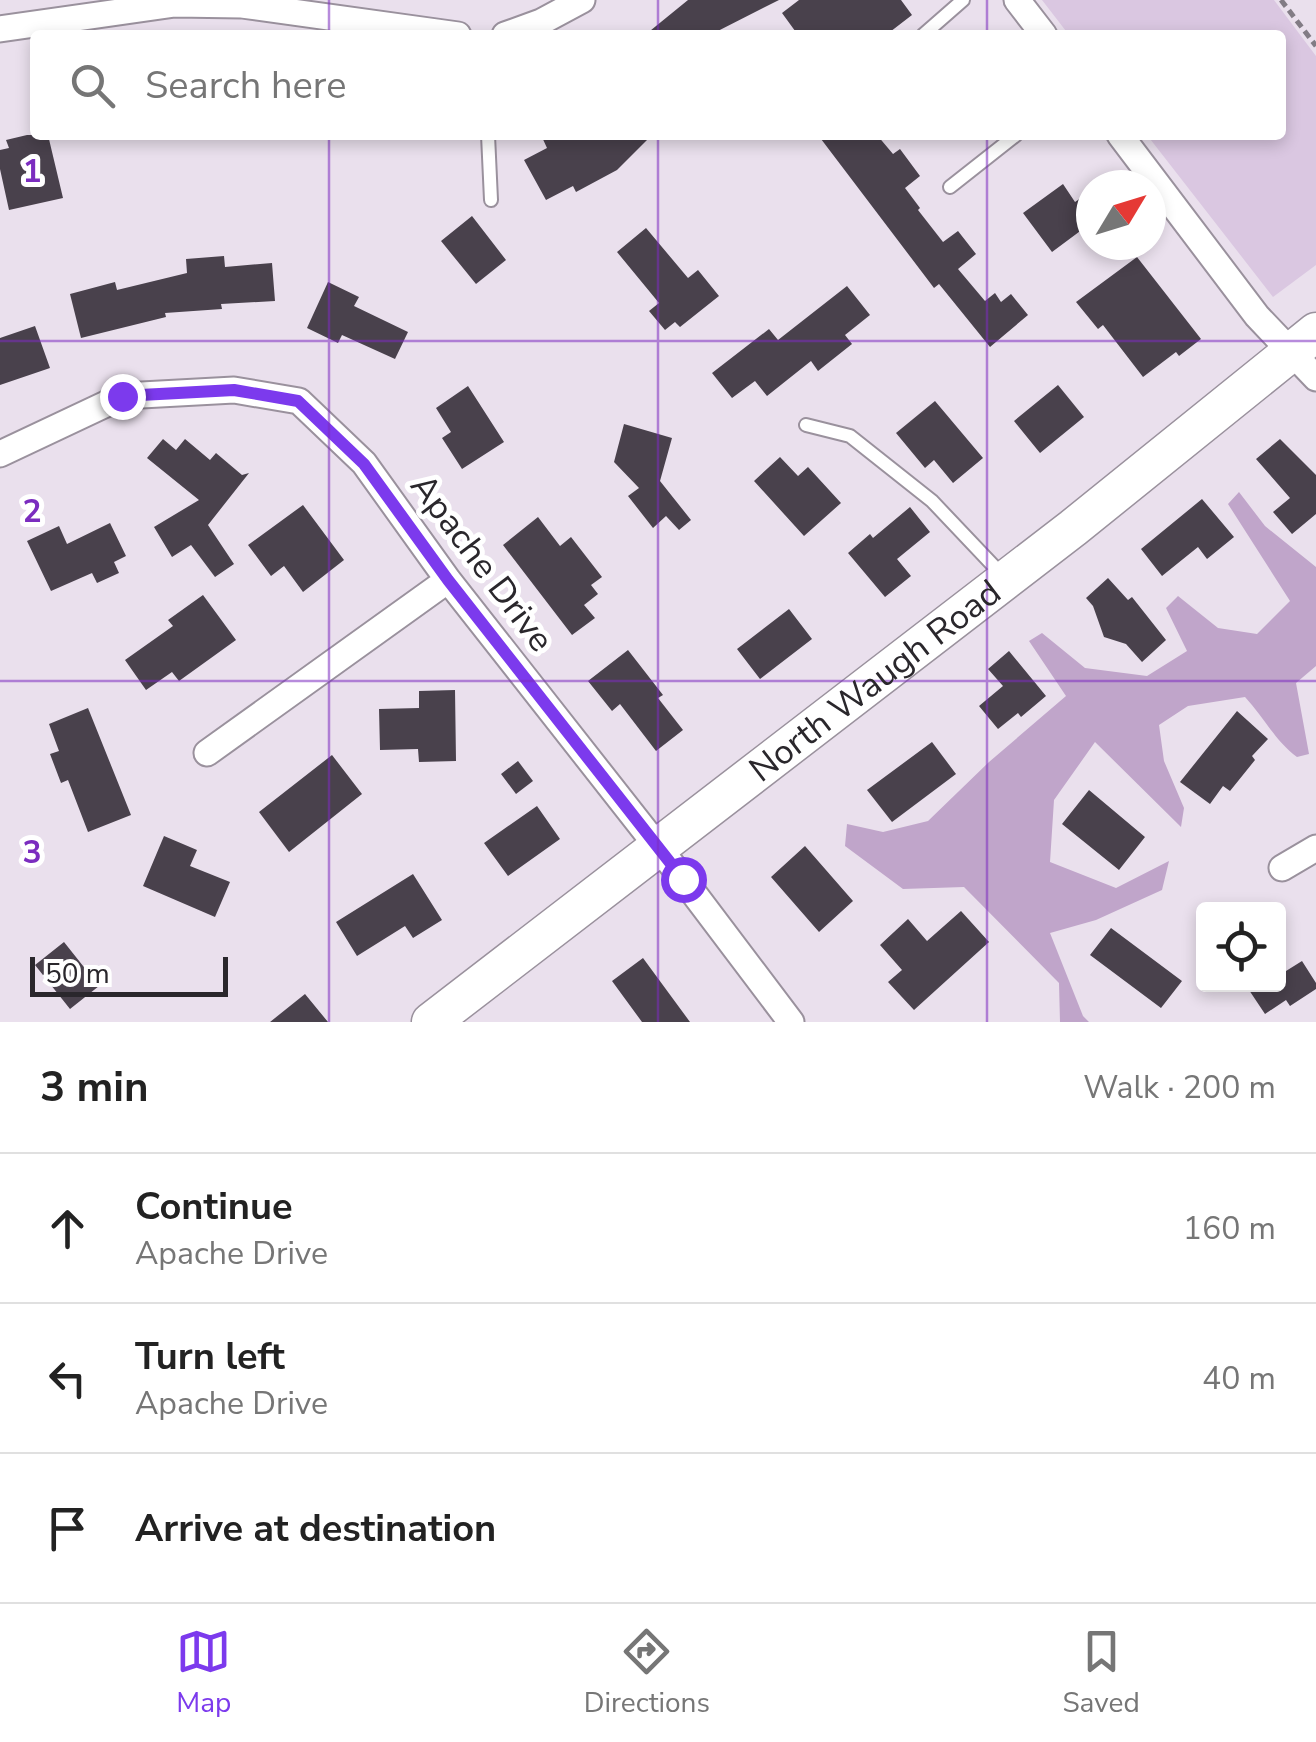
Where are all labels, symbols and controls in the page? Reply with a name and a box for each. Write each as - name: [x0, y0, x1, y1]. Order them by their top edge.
- search box: [30, 30, 1286, 140]
- icon: search: [65, 58, 120, 113]
- text: Search here: [145, 60, 346, 111]
- text: 1: [22, 150, 42, 193]
- north arrow: [1076, 170, 1166, 260]
- route end: [100, 374, 146, 420]
- street label: Apache Drive: [400, 465, 564, 661]
- text: 2: [22, 490, 42, 533]
- street label: North Waugh Road: [739, 569, 1010, 792]
- text: 3: [22, 831, 42, 874]
- route start: [661, 857, 707, 903]
- map controls: [1196, 902, 1286, 992]
- button: locate: [1196, 902, 1286, 992]
- scale bar: [30, 952, 228, 996]
- text: 50 m: [45, 955, 110, 993]
- text: 3 min: [40, 1059, 149, 1116]
- text: Walk · 200 m: [1083, 1066, 1276, 1109]
- text: Continue: [135, 1181, 293, 1232]
- icon: ahead: [40, 1201, 95, 1256]
- text: 160 m: [1183, 1207, 1276, 1250]
- text: Apache Drive: [135, 1232, 328, 1275]
- text: Turn left: [135, 1331, 285, 1382]
- icon: left: [40, 1351, 95, 1406]
- text: 40 m: [1202, 1357, 1276, 1400]
- text: Apache Drive: [135, 1382, 328, 1425]
- icon: arrive: [40, 1501, 95, 1556]
- text: Arrive at destination: [135, 1503, 496, 1554]
- tab: Map: [176, 1624, 231, 1722]
- tab: Directions: [584, 1624, 710, 1722]
- tab: Saved: [1062, 1624, 1140, 1722]

